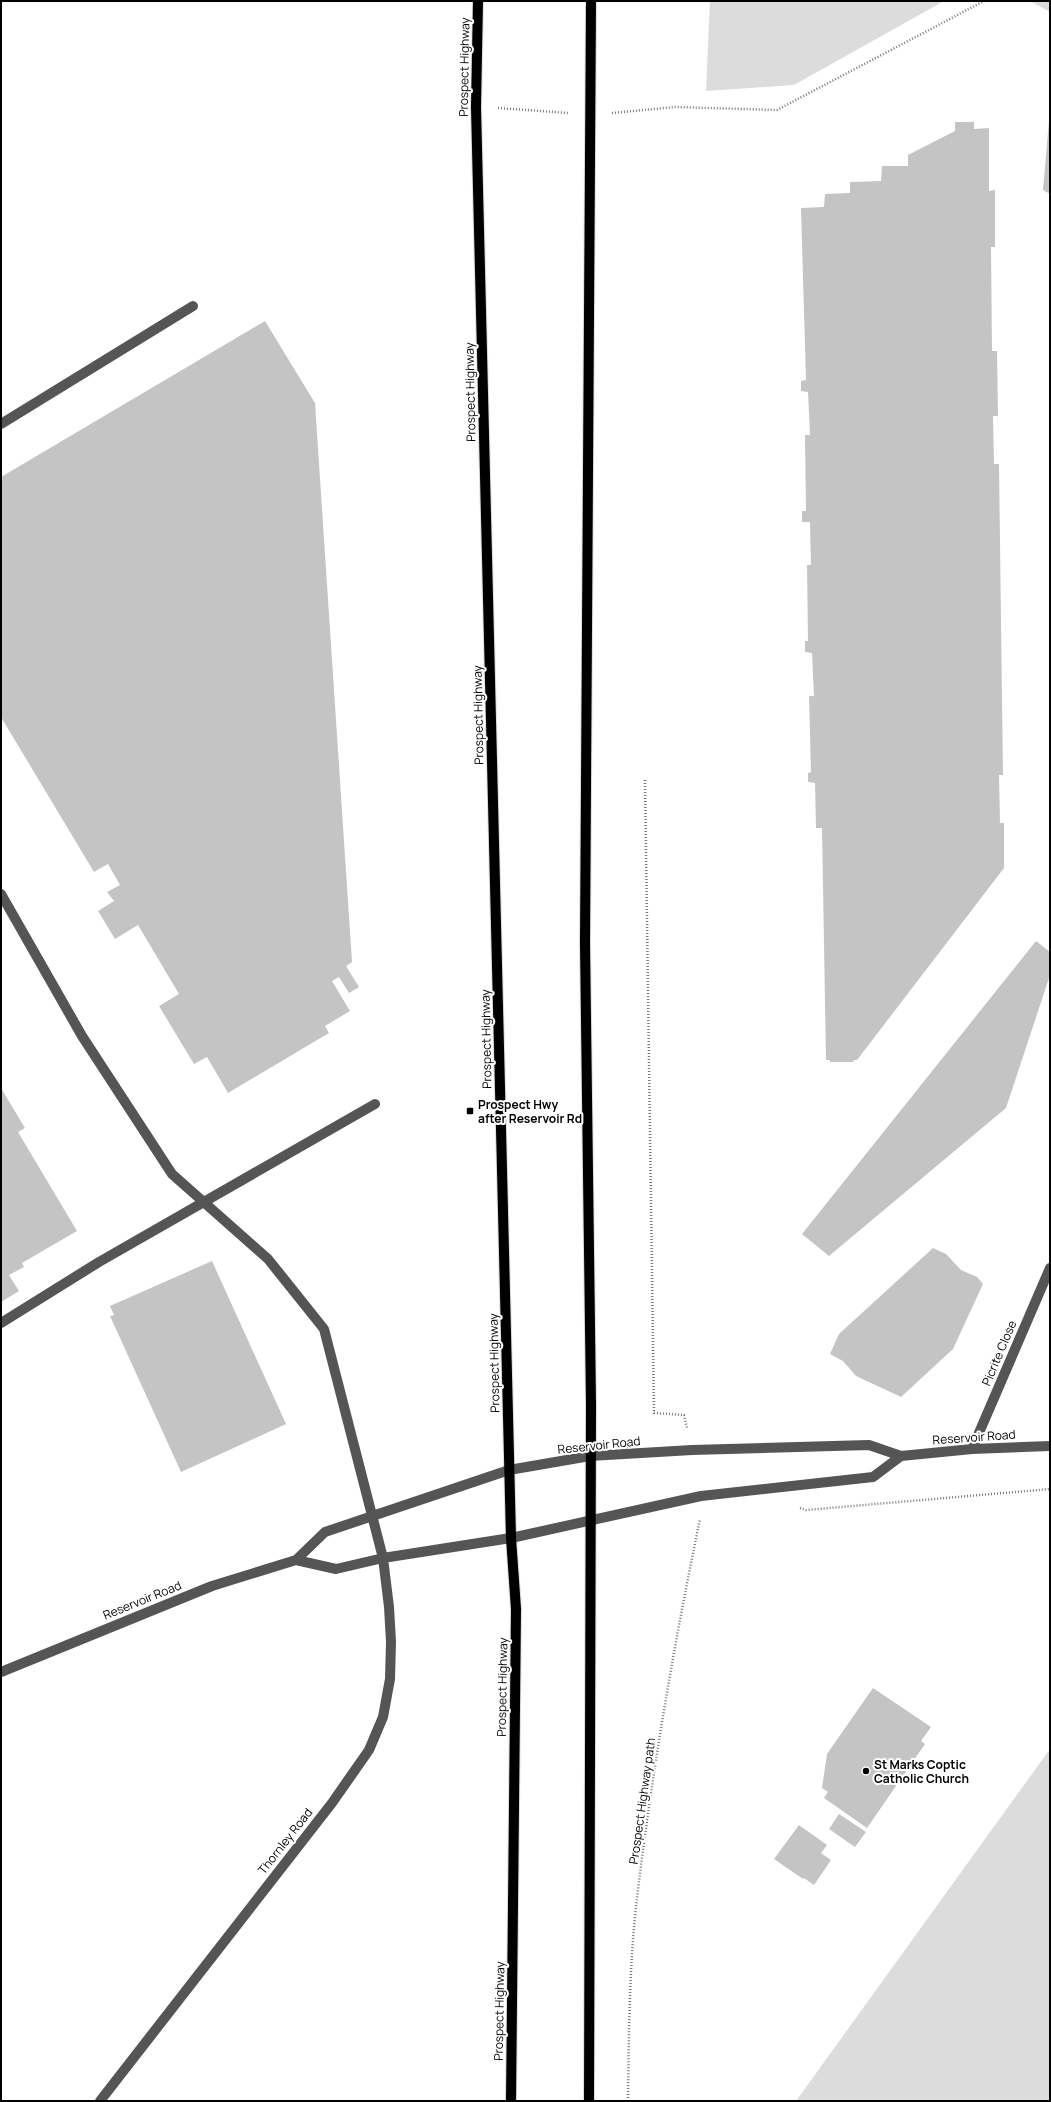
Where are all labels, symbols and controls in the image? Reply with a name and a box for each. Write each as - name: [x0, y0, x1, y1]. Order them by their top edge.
- street label: Prospect Highway: [455, 16, 473, 117]
- street label: Prospect Highway: [461, 341, 479, 442]
- street label: Prospect Highway: [469, 664, 487, 765]
- street label: Prospect Highway: [477, 988, 495, 1089]
- place label: Prospect Hwy after Reservoir Rd: [478, 1096, 582, 1127]
- marker: Prospect Hwy after Reservoir Rd: [465, 1106, 475, 1116]
- street label: Prospect Highway: [485, 1312, 503, 1413]
- street label: Picrite Close: [978, 1318, 1020, 1388]
- street label: Reservoir Road: [932, 1426, 1016, 1448]
- street label: Reservoir Road: [557, 1432, 641, 1458]
- street label: Reservoir Road: [100, 1577, 184, 1623]
- street label: Prospect Highway: [493, 1636, 511, 1737]
- street label: Prospect Highway path: [625, 1737, 659, 1865]
- place label: St Marks Coptic Catholic Church: [874, 1756, 969, 1787]
- marker: St Marks Coptic Catholic Church: [861, 1766, 871, 1776]
- street label: Thornley Road: [254, 1804, 316, 1878]
- street label: Prospect Highway: [490, 1960, 508, 2061]

